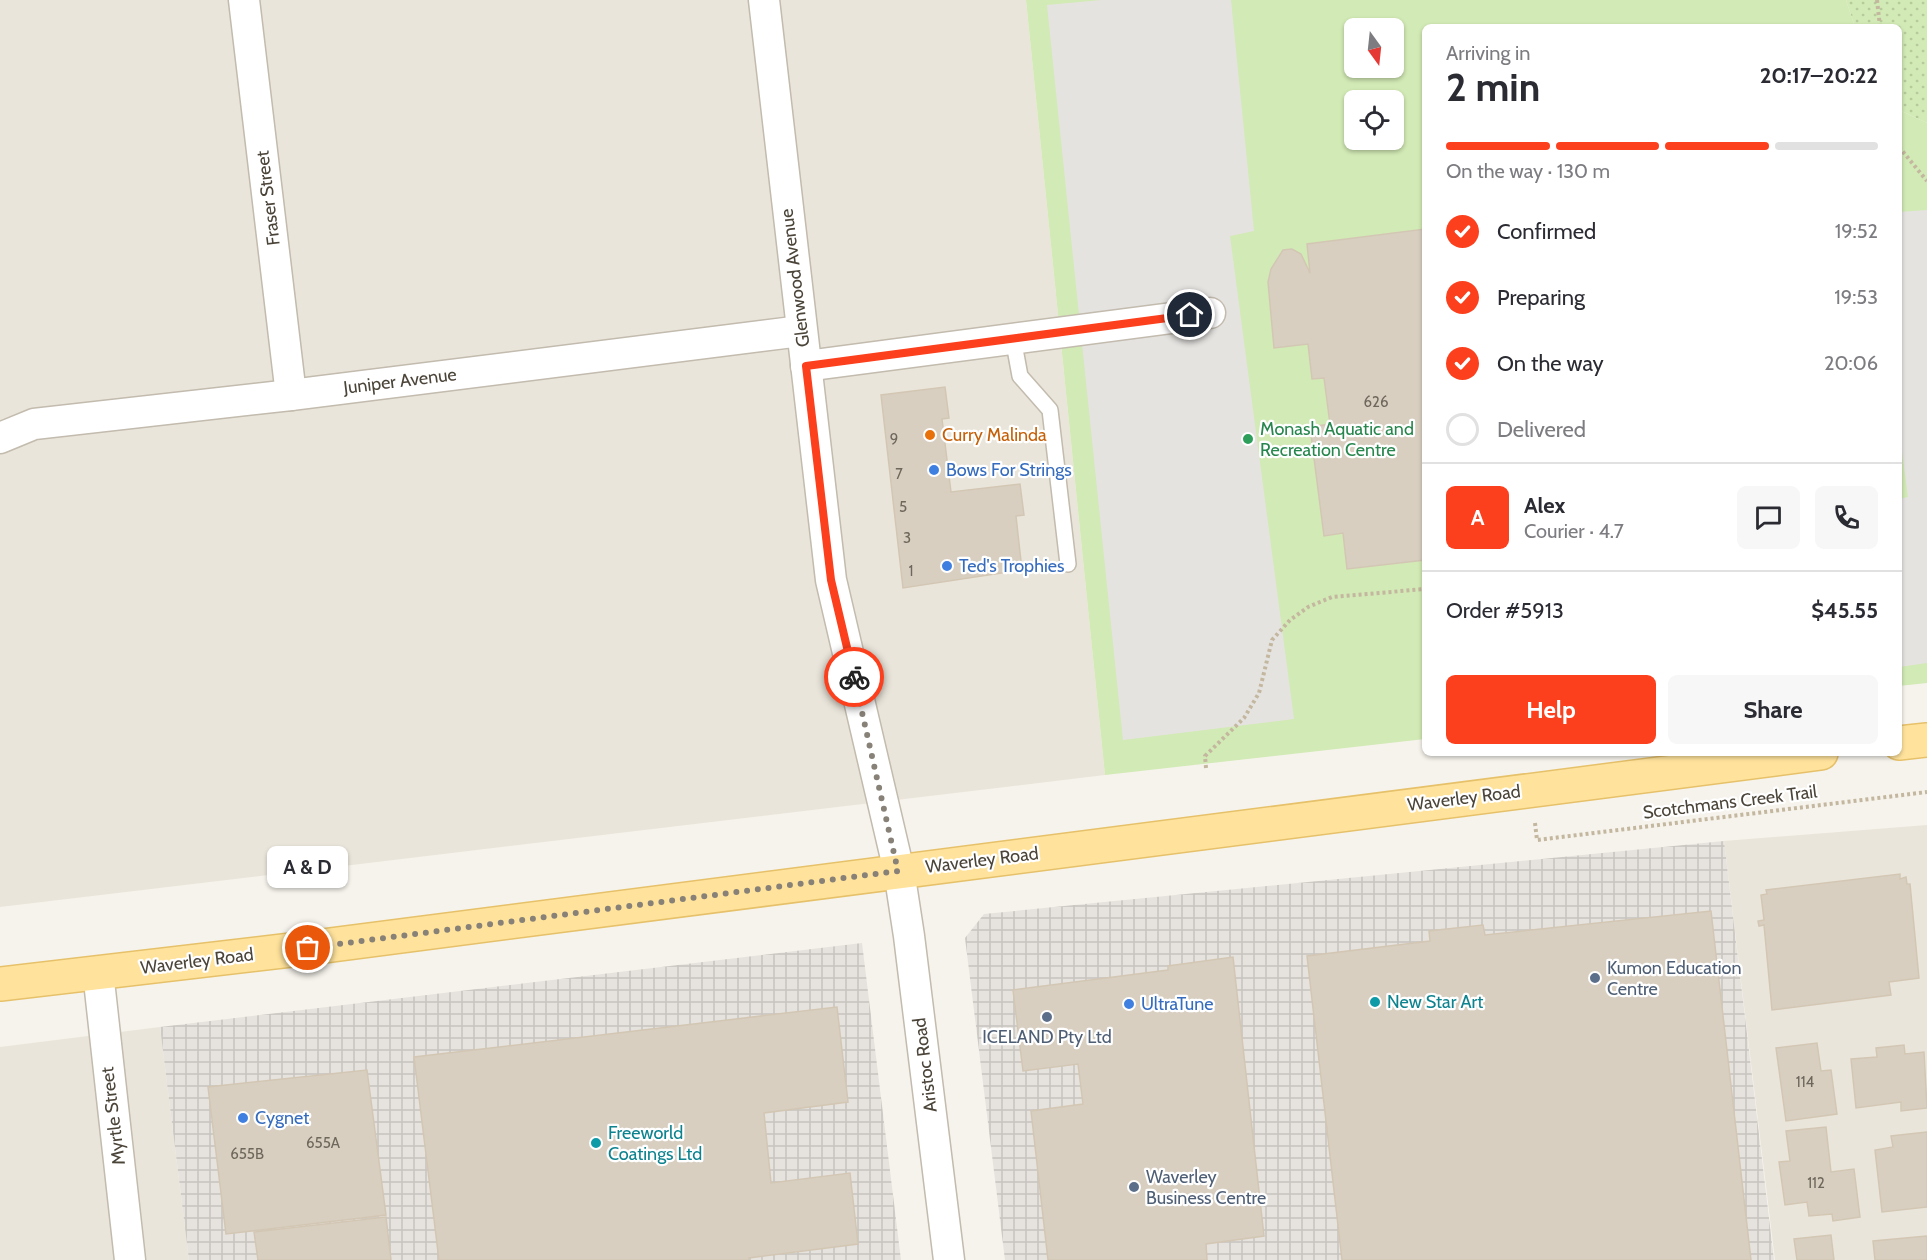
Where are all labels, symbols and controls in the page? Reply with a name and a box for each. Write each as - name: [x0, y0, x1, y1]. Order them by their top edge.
- north arrow: [1344, 18, 1404, 78]
- map controls: [1344, 18, 1404, 150]
- text: Arriving in: [1446, 41, 1530, 65]
- text: 20:17–20:22: [1760, 62, 1878, 89]
- text: 2 min: [1446, 63, 1540, 111]
- button: locate: [1344, 90, 1404, 150]
- street label: Fraser Street: [251, 149, 285, 247]
- text: On the way · 130 m: [1446, 159, 1610, 183]
- street label: Glenwood Avenue: [776, 208, 814, 348]
- icon: check: [1446, 215, 1479, 248]
- text: Confirmed: [1497, 218, 1596, 245]
- text: 19:52: [1835, 219, 1878, 243]
- icon: check: [1446, 281, 1479, 314]
- text: Preparing: [1497, 284, 1585, 311]
- text: 19:53: [1834, 285, 1878, 309]
- pin: [1164, 289, 1215, 340]
- icon: home: [1173, 298, 1206, 331]
- icon: check: [1446, 347, 1479, 380]
- text: On the way: [1497, 350, 1604, 377]
- text: 20:06: [1824, 351, 1878, 375]
- street label: Juniper Avenue: [341, 363, 458, 399]
- house number: 626: [1364, 393, 1388, 411]
- text: Delivered: [1497, 416, 1586, 443]
- place label: Monash Aquatic and Recreation Centre: [1260, 418, 1414, 461]
- place label: Curry Malinda: [942, 424, 1047, 446]
- marker: Curry Malinda: [923, 428, 937, 442]
- house number: 9: [890, 430, 898, 448]
- marker: Monash Aquatic and Recreation Centre: [1241, 432, 1255, 446]
- place label: Bows For Strings: [946, 459, 1072, 481]
- marker: Bows For Strings: [927, 463, 941, 477]
- house number: 7: [895, 465, 903, 483]
- button: chat: [1737, 486, 1800, 549]
- button: phone: [1815, 486, 1878, 549]
- text: Alex: [1524, 492, 1565, 519]
- house number: 5: [899, 498, 907, 516]
- text: A: [1471, 504, 1484, 531]
- text: Courier · 4.7: [1524, 519, 1624, 543]
- house number: 3: [903, 529, 911, 547]
- place label: Ted's Trophies: [959, 555, 1064, 577]
- marker: Ted's Trophies: [940, 559, 954, 573]
- house number: 1: [909, 562, 913, 580]
- text: Order #5913: [1446, 597, 1564, 624]
- text: $45.55: [1811, 597, 1878, 624]
- courier: [824, 647, 884, 707]
- icon: bike: [838, 661, 871, 694]
- button: Help: [1446, 675, 1656, 744]
- button: Share: [1668, 675, 1878, 744]
- street label: Waverley Road: [1406, 780, 1522, 816]
- street label: Scotchmans Creek Trail: [1642, 780, 1819, 824]
- street label: Waverley Road: [924, 842, 1040, 878]
- callout: A & D: [268, 846, 348, 888]
- text: A & D: [283, 855, 332, 879]
- pin: [282, 922, 333, 973]
- icon: bag: [291, 931, 324, 964]
- street label: Waverley Road: [139, 943, 255, 979]
- place label: Kumon Education Centre: [1607, 957, 1742, 1000]
- marker: Kumon Education Centre: [1588, 971, 1602, 985]
- place label: New Star Art: [1387, 991, 1483, 1013]
- place label: UltraTune: [1141, 993, 1214, 1015]
- marker: New Star Art: [1368, 995, 1382, 1009]
- marker: UltraTune: [1122, 997, 1136, 1011]
- marker: ICELAND Pty Ltd: [1040, 1010, 1054, 1024]
- street label: Aristoc Road: [908, 1016, 942, 1114]
- place label: ICELAND Pty Ltd: [982, 1026, 1112, 1048]
- street label: Myrtle Street: [96, 1066, 130, 1166]
- house number: 114: [1796, 1073, 1815, 1091]
- place label: Cygnet: [255, 1107, 309, 1129]
- marker: Cygnet: [236, 1111, 250, 1125]
- place label: Freeworld Coatings Ltd: [608, 1122, 702, 1165]
- house number: 655A: [306, 1134, 341, 1152]
- marker: Freeworld Coatings Ltd: [589, 1136, 603, 1150]
- house number: 655B: [230, 1145, 264, 1163]
- place label: Waverley Business Centre: [1146, 1166, 1266, 1209]
- house number: 112: [1807, 1174, 1825, 1192]
- marker: Waverley Business Centre: [1127, 1180, 1141, 1194]

